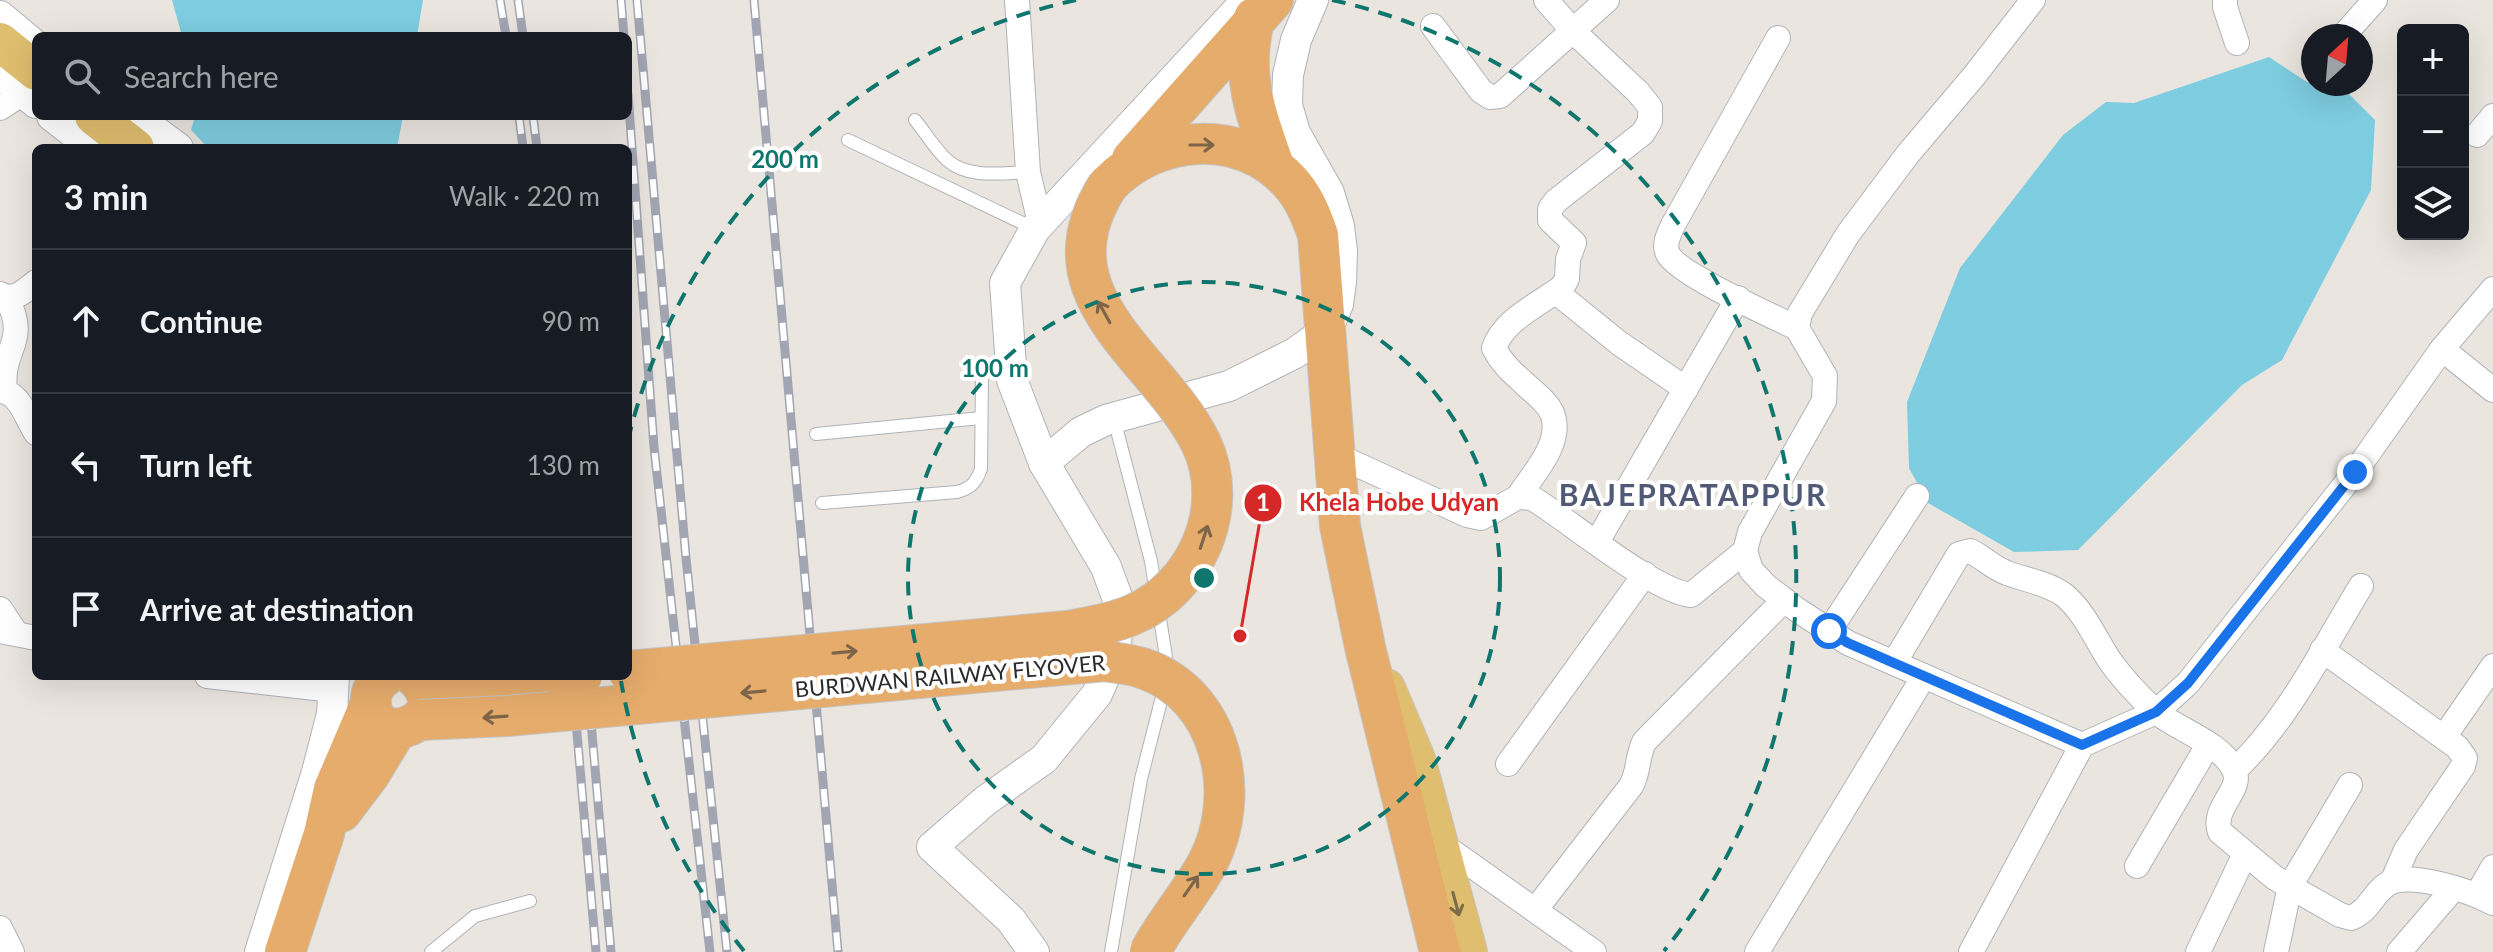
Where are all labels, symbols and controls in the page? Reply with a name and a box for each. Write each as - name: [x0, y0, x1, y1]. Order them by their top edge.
- north arrow: [2301, 24, 2373, 96]
- map controls: [2397, 24, 2469, 240]
- button: +: [2397, 24, 2469, 96]
- search box: [32, 32, 632, 120]
- icon: search: [60, 54, 104, 98]
- text: Search here: [124, 58, 279, 94]
- button: −: [2397, 96, 2469, 168]
- one-way arrow: [1188, 137, 1214, 153]
- text: 200 m: [751, 144, 819, 173]
- button: layers: [2397, 168, 2469, 240]
- text: 3 min: [64, 176, 148, 217]
- text: Walk · 220 m: [449, 180, 600, 212]
- icon: ahead: [64, 299, 108, 343]
- one-way arrow: [1096, 300, 1111, 324]
- text: Continue: [140, 303, 263, 339]
- text: 90 m: [542, 305, 600, 337]
- text: 100 m: [961, 353, 1029, 382]
- icon: left: [64, 443, 108, 487]
- text: Turn left: [140, 447, 252, 483]
- text: 130 m: [527, 449, 600, 481]
- route end: [2337, 454, 2373, 490]
- district label: BAJEPRATAPPUR: [1559, 476, 1827, 512]
- callout: Khela Hobe Udyan: [1243, 479, 1516, 527]
- text: 1: [1256, 487, 1270, 516]
- text: Khela Hobe Udyan: [1299, 487, 1499, 516]
- one-way arrow: [1198, 524, 1213, 549]
- centre of rings: [1190, 564, 1218, 592]
- icon: arrive: [64, 587, 108, 631]
- text: Arrive at destination: [140, 591, 414, 627]
- route start: [1811, 613, 1847, 649]
- one-way arrow: [831, 644, 858, 659]
- street label: BURDWAN RAILWAY FLYOVER: [794, 648, 1106, 703]
- one-way arrow: [741, 685, 767, 700]
- one-way arrow: [482, 710, 509, 725]
- one-way arrow: [1183, 876, 1199, 898]
- one-way arrow: [1450, 891, 1465, 917]

